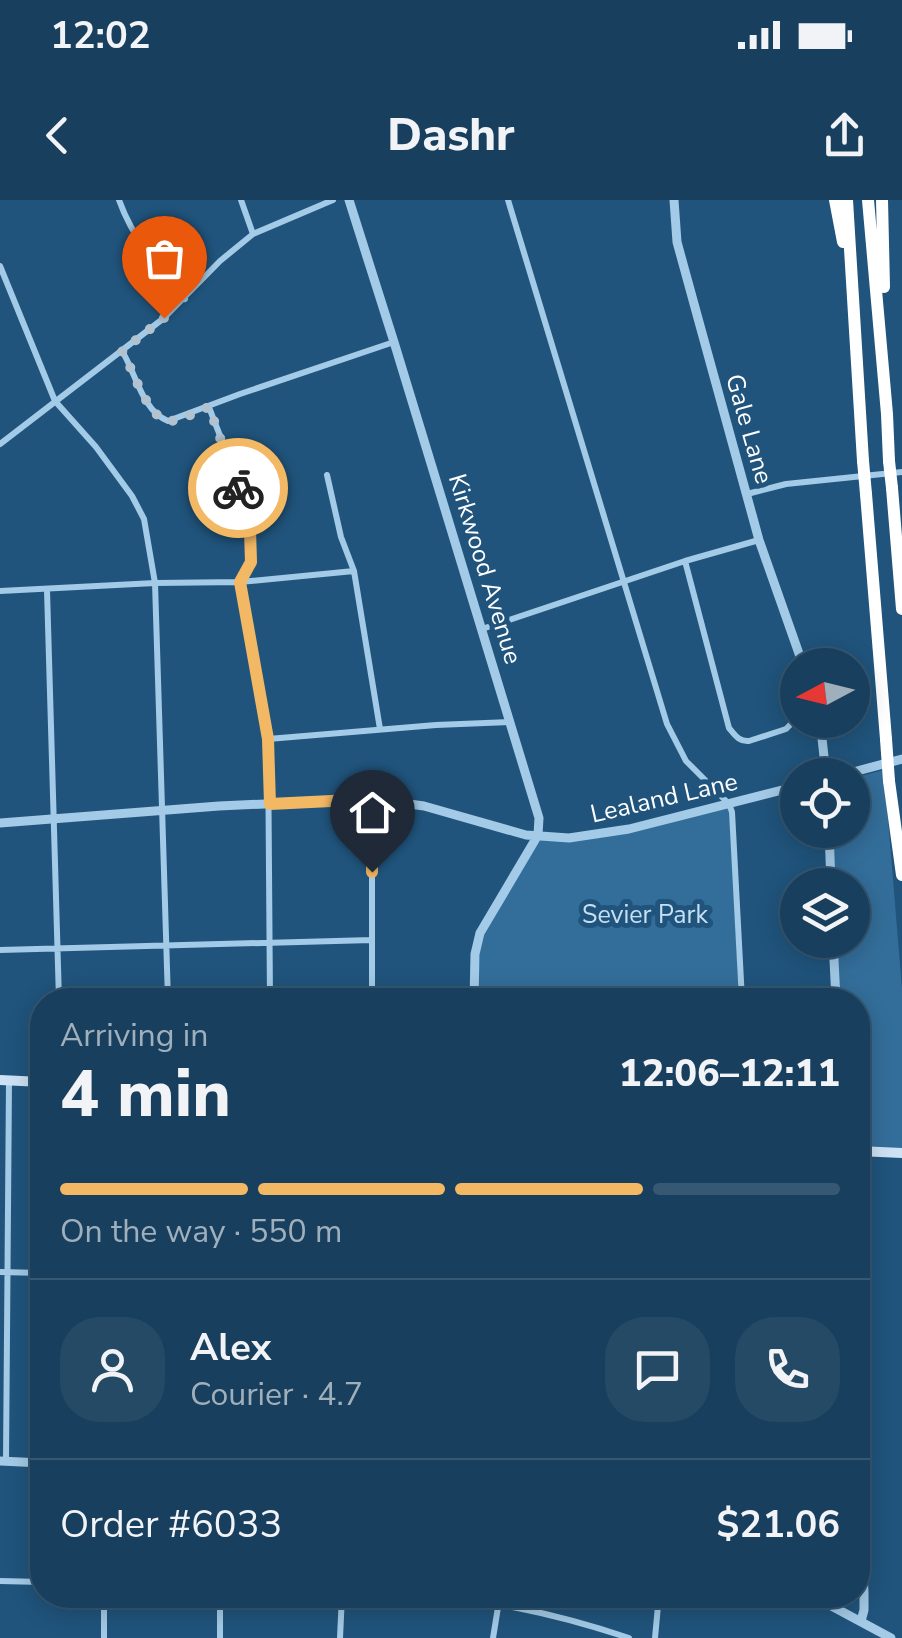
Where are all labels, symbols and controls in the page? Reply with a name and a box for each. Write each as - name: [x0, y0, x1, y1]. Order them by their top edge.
- text: 12:02: [50, 10, 151, 61]
- text: Dashr: [387, 105, 515, 166]
- icon: back: [30, 108, 85, 163]
- icon: share: [817, 108, 872, 163]
- pin: [122, 216, 207, 319]
- icon: bag: [137, 231, 192, 286]
- street label: Gale Lane: [717, 370, 781, 488]
- courier: [188, 438, 288, 538]
- icon: bike: [211, 461, 266, 516]
- street label: Kirkwood Avenue: [440, 470, 530, 668]
- north arrow: [780, 648, 870, 738]
- map controls: [780, 648, 870, 958]
- button: locate: [780, 758, 870, 848]
- street label: Lealand Lane: [587, 765, 741, 831]
- pin: [330, 770, 415, 873]
- icon: home: [345, 785, 400, 840]
- button: layers: [780, 868, 870, 958]
- park label: Sevier Park: [582, 898, 708, 932]
- text: Arriving in: [60, 1014, 208, 1057]
- text: 12:06–12:11: [619, 1048, 840, 1099]
- text: 4 min: [60, 1050, 231, 1139]
- text: On the way · 550 m: [60, 1210, 342, 1253]
- button: person: [60, 1317, 165, 1422]
- button: chat: [605, 1317, 710, 1422]
- button: phone: [735, 1317, 840, 1422]
- text: Alex: [190, 1322, 271, 1373]
- text: Courier · 4.7: [190, 1373, 363, 1416]
- text: Order #6033: [60, 1499, 282, 1550]
- text: $21.06: [717, 1499, 840, 1550]

